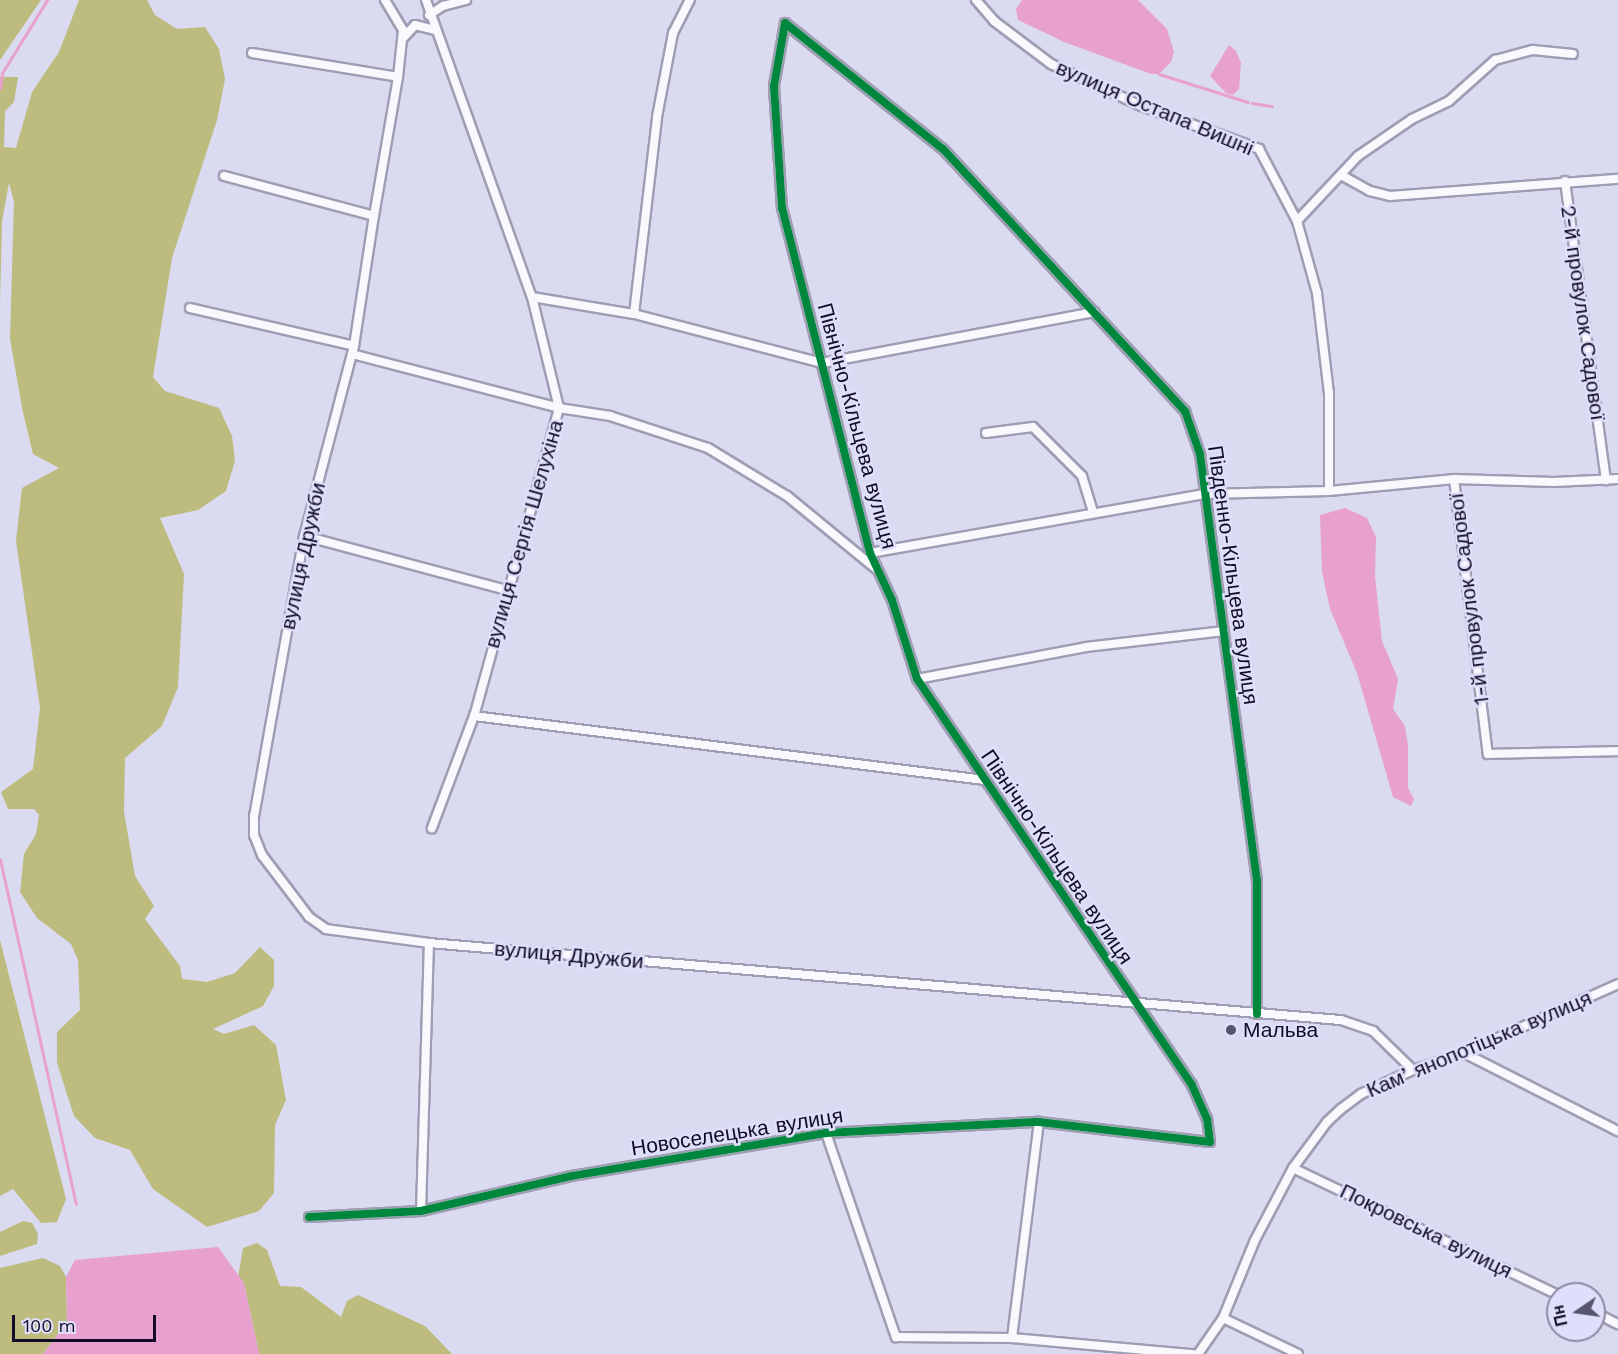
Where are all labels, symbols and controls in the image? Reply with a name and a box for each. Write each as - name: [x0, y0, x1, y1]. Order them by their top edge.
- street label: вулиця Остапа Вишні: [1052, 55, 1258, 161]
- street label: 2-й провулок Садової: [1555, 204, 1611, 422]
- street label: Північно-Кільцева вулиця: [812, 300, 902, 552]
- street label: вулиця Сергія Шелухіна: [479, 417, 569, 651]
- street label: Південно-Кільцева вулиця: [1202, 444, 1264, 706]
- street label: вулиця Дружби: [275, 480, 331, 632]
- street label: 1-й провулок Садової: [1444, 492, 1494, 706]
- street label: Північно-Кільцева вулиця: [976, 745, 1138, 969]
- street label: вулиця Дружби: [493, 936, 645, 974]
- street label: Камʼянопотіцька вулиця: [1363, 985, 1595, 1103]
- place label: Мальва: [1243, 1017, 1318, 1043]
- marker: Мальва: [1224, 1023, 1238, 1037]
- street label: Новоселецька вулиця: [629, 1103, 845, 1161]
- street label: Покровська вулиця: [1336, 1178, 1516, 1284]
- north arrow: [1546, 1282, 1606, 1342]
- scale bar: [15, 1303, 159, 1341]
- text: Пн: [1548, 1303, 1572, 1328]
- text: 100 m: [23, 1315, 76, 1336]

